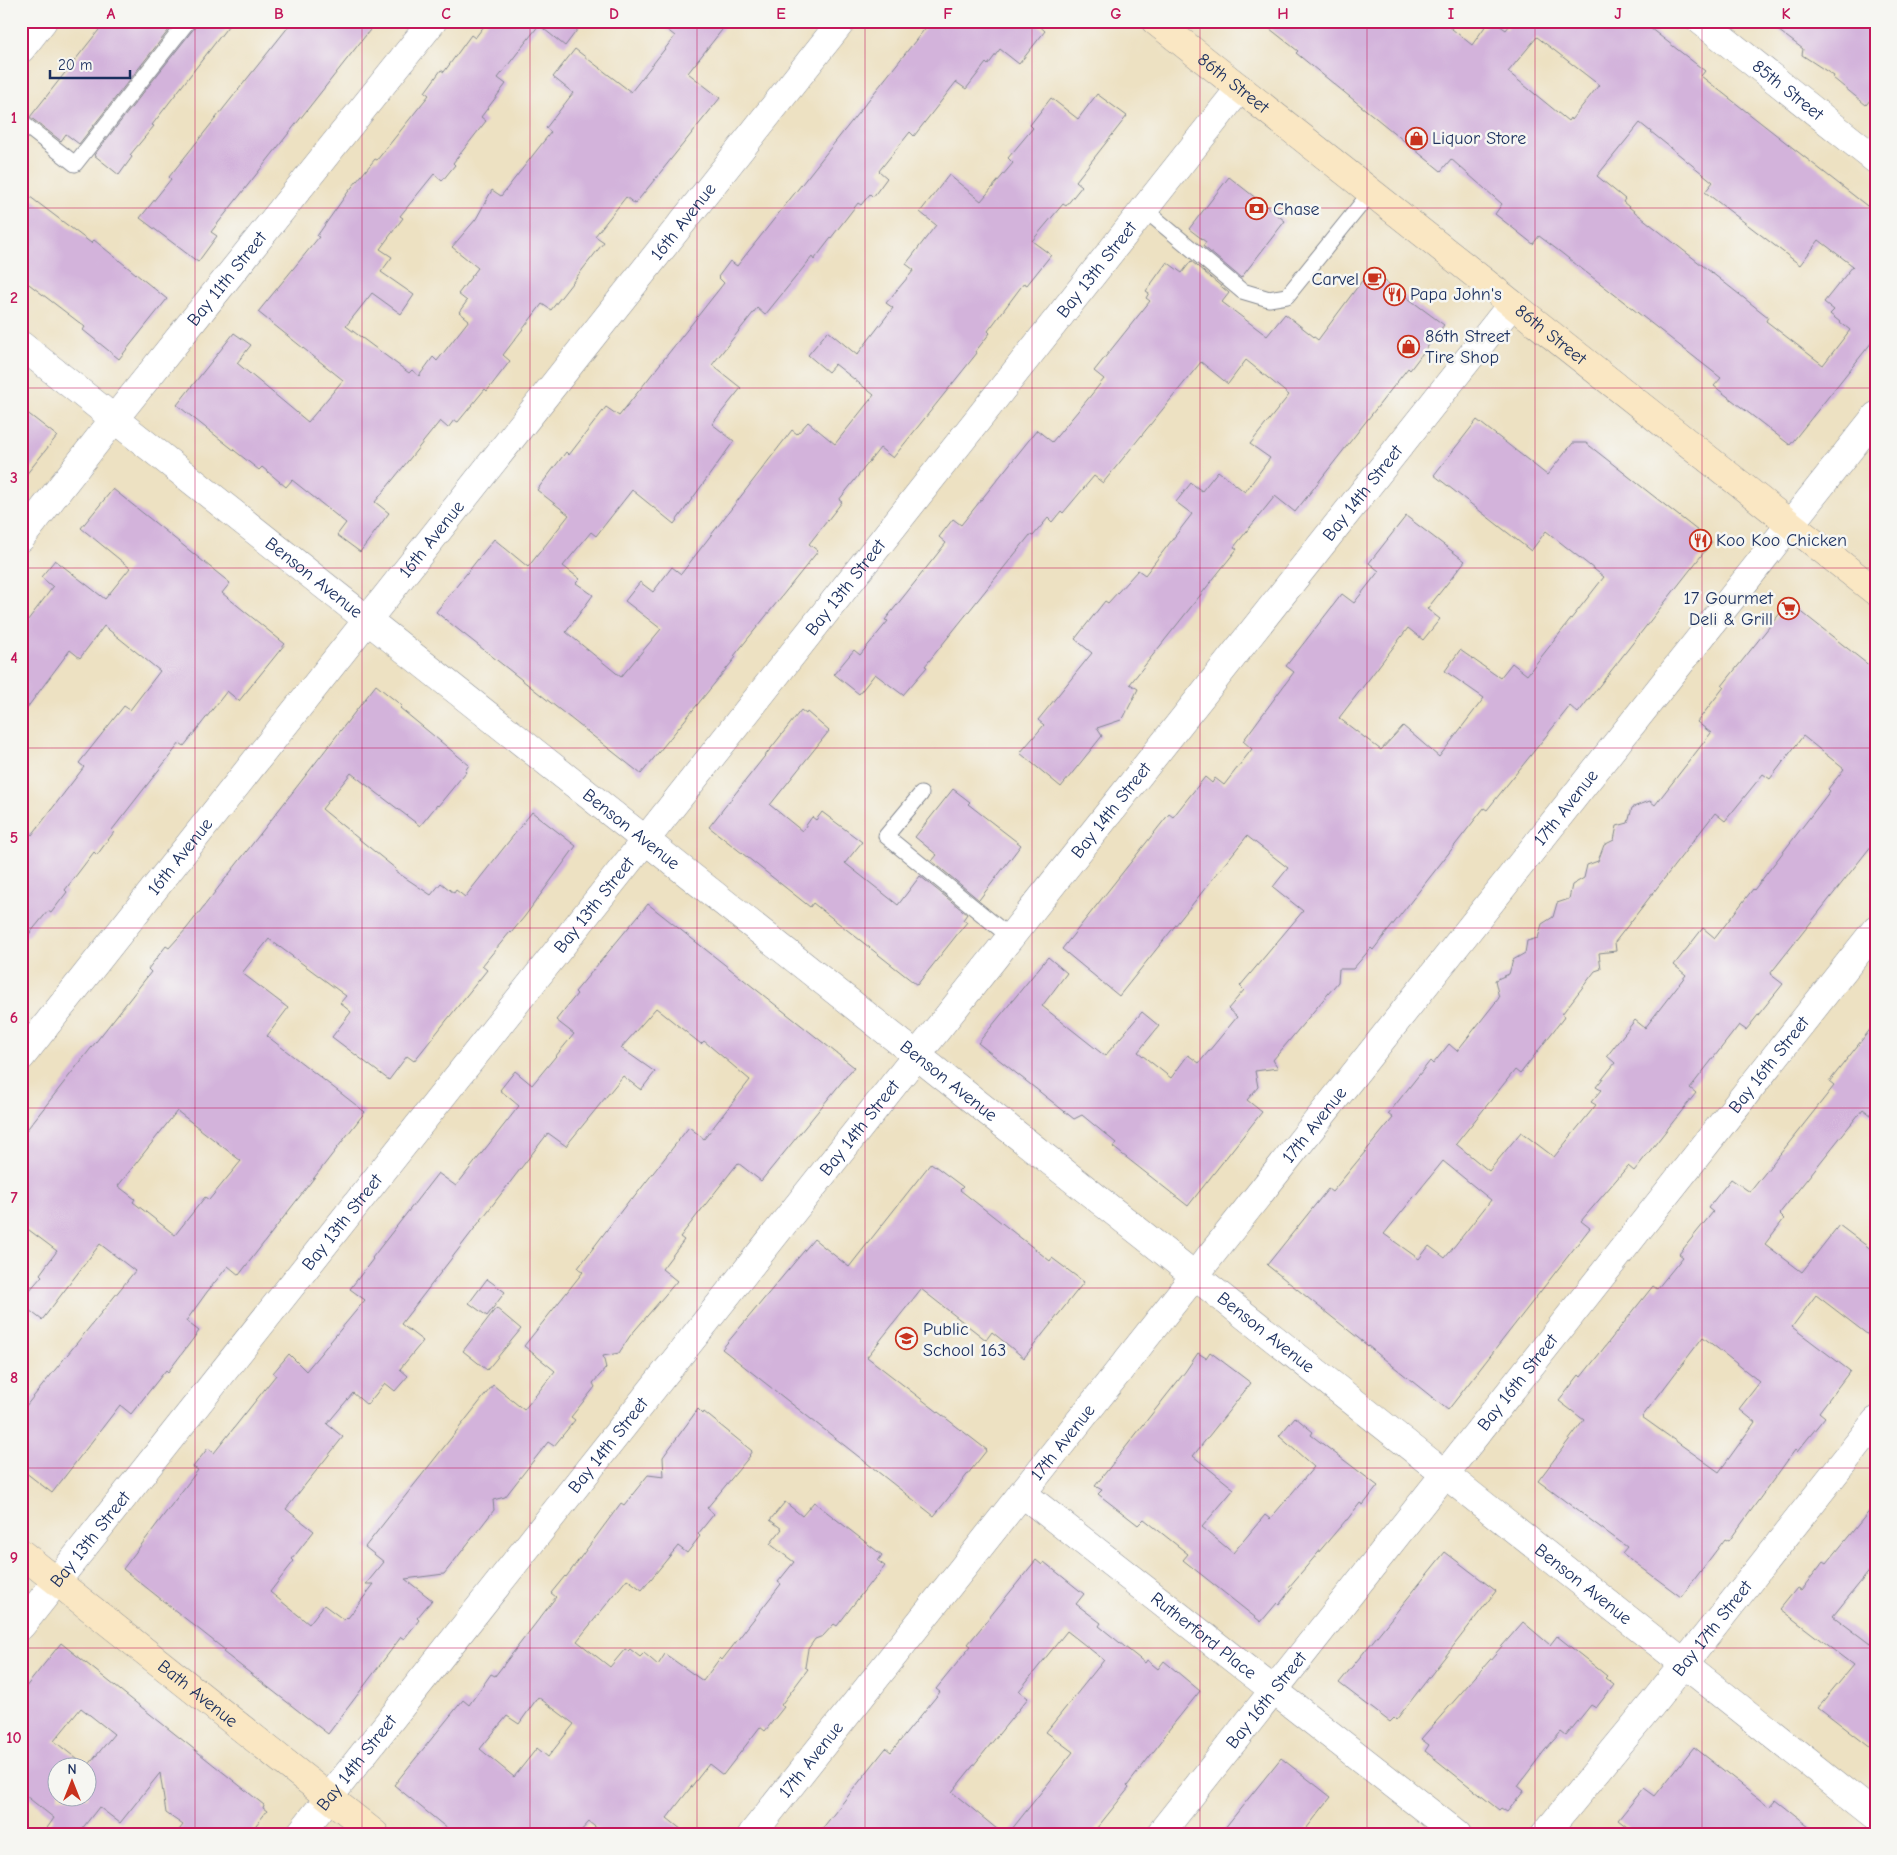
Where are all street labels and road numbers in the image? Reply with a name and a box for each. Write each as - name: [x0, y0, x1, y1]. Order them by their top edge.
- street label: 86th Street: [1194, 48, 1274, 118]
- street label: 85th Street: [1748, 55, 1828, 125]
- street label: 16th Avenue: [646, 179, 720, 264]
- street label: Bay 13th Street: [1052, 217, 1141, 322]
- street label: Bay 11th Street: [183, 227, 271, 330]
- street label: 86th Street: [1511, 300, 1591, 370]
- street label: Bay 14th Street: [1318, 440, 1407, 545]
- street label: 16th Avenue: [395, 496, 469, 582]
- street label: Benson Avenue: [261, 532, 367, 622]
- street label: Bay 13th Street: [801, 534, 890, 640]
- street label: Bay 14th Street: [1067, 758, 1156, 862]
- street label: 17th Avenue: [1529, 765, 1602, 850]
- street label: Benson Avenue: [579, 784, 684, 874]
- street label: 16th Avenue: [143, 814, 217, 899]
- street label: Bay 13th Street: [549, 852, 639, 957]
- street label: Bay 16th Street: [1724, 1011, 1814, 1117]
- street label: Benson Avenue: [896, 1036, 1001, 1126]
- street label: Bay 14th Street: [815, 1075, 904, 1180]
- street label: 17th Avenue: [1278, 1082, 1351, 1167]
- street label: Bay 13th Street: [297, 1169, 387, 1274]
- street label: Benson Avenue: [1213, 1287, 1319, 1377]
- street label: Bay 16th Street: [1473, 1329, 1563, 1435]
- street label: Bay 14th Street: [564, 1392, 653, 1497]
- street label: 17th Avenue: [1026, 1400, 1099, 1484]
- street label: Bay 13th Street: [46, 1486, 135, 1591]
- street label: Benson Avenue: [1531, 1539, 1636, 1629]
- street label: Bay 17th Street: [1668, 1576, 1757, 1680]
- street label: Rutherford Place: [1147, 1588, 1261, 1683]
- street label: Bay 16th Street: [1221, 1647, 1311, 1752]
- street label: Bath Avenue: [154, 1655, 242, 1732]
- street label: Bay 14th Street: [312, 1710, 401, 1815]
- street label: 17th Avenue: [774, 1717, 848, 1802]

